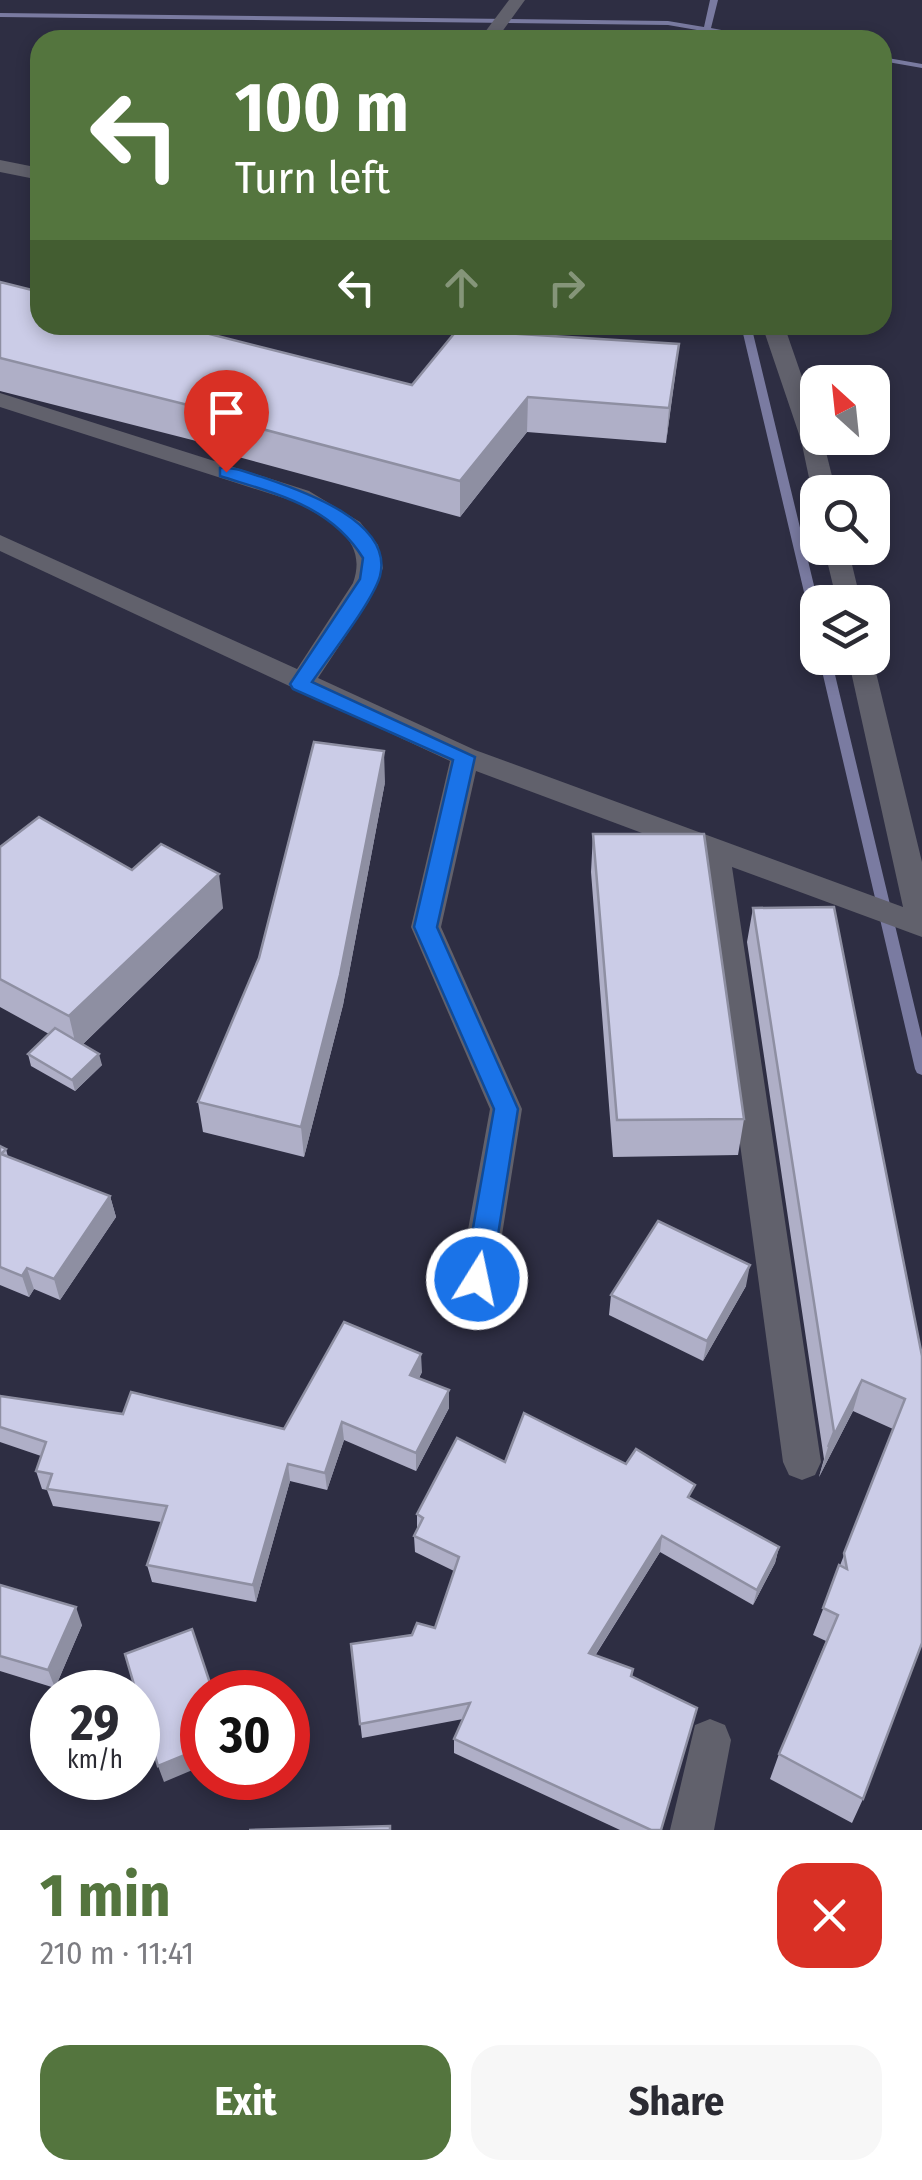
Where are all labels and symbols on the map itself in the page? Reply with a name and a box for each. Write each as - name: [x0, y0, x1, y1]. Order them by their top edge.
- north arrow: [800, 365, 890, 455]
- pin: [184, 370, 269, 473]
- position arrow: [425, 1227, 529, 1331]
- speed limit sign: 30: [180, 1670, 310, 1800]

